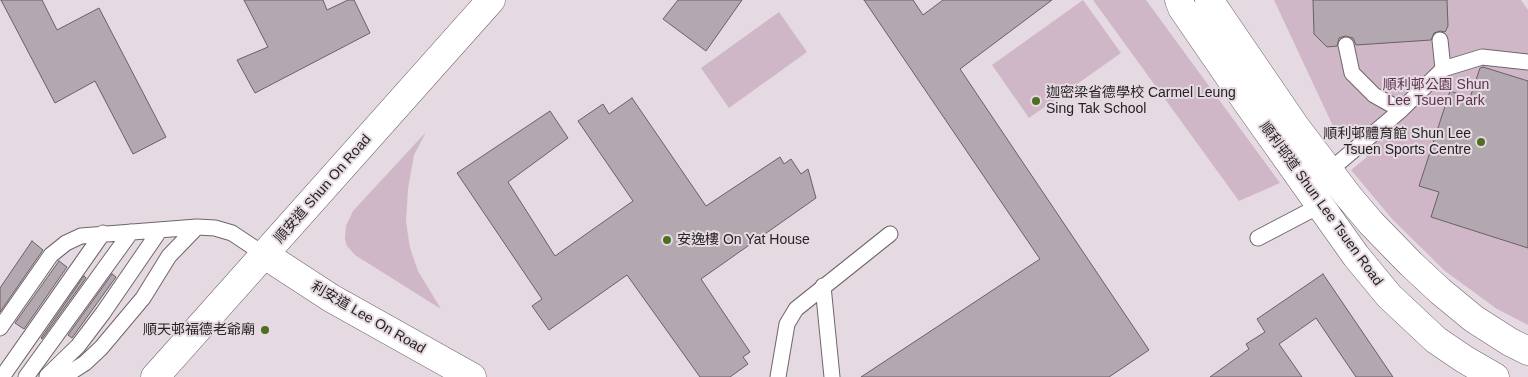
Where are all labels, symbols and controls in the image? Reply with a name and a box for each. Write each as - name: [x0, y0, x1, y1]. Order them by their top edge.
- park label: 順利邨公園 Shun Lee Tsuen Park: [1383, 77, 1489, 110]
- place label: 迦密梁省德學校 Carmel Leung Sing Tak School: [1046, 85, 1236, 118]
- marker: 迦密梁省德學校 Carmel Leung Sing Tak School: [1030, 95, 1042, 107]
- street label: 順利邨道 Shun Lee Tsuen Road: [1256, 119, 1386, 289]
- place label: 順利邨體育館 Shun Lee Tsuen Sports Centre: [1323, 126, 1471, 158]
- street label: 順安道 Shun On Road: [271, 131, 375, 247]
- marker: 順利邨體育館 Shun Lee Tsuen Sports Centre: [1475, 136, 1487, 148]
- place label: 安逸樓 On Yat House: [677, 232, 810, 248]
- marker: 安逸樓 On Yat House: [661, 234, 673, 246]
- street label: 利安道 Lee On Road: [308, 278, 428, 358]
- place label: 順天邨福德老爺廟: [143, 322, 255, 338]
- marker: 順天邨福德老爺廟: [259, 324, 271, 336]

